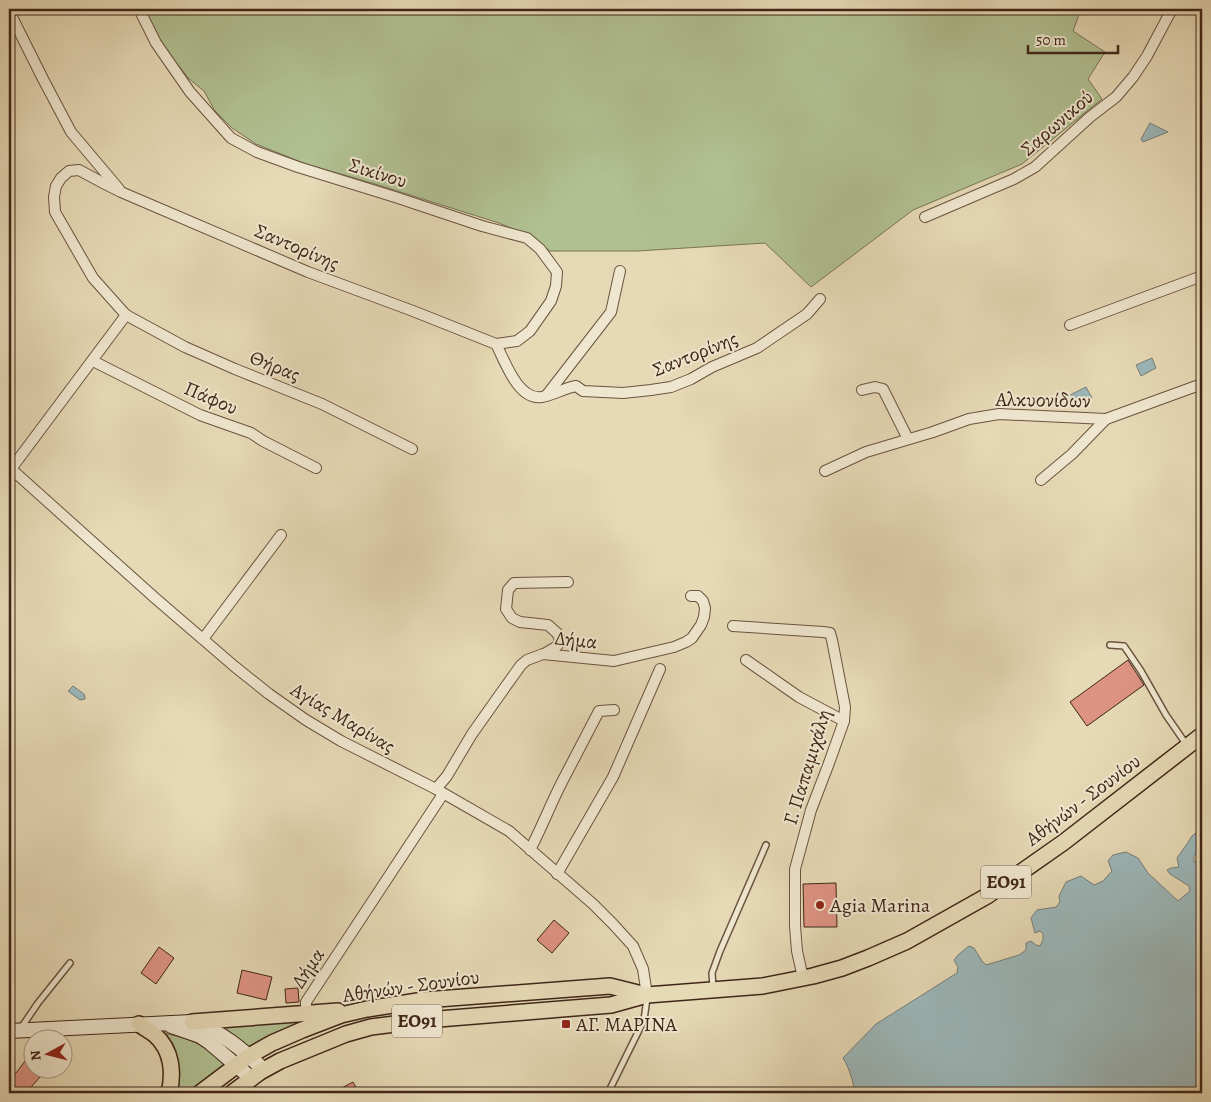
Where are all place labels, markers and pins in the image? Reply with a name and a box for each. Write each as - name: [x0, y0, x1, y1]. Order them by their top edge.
- place label: Agia Marina: [829, 892, 931, 919]
- marker: Agia Marina: [814, 899, 826, 911]
- place label: ΑΓ. ΜΑΡΙΝΑ: [575, 1011, 677, 1038]
- marker: ΑΓ. ΜΑΡΙΝΑ: [560, 1018, 572, 1030]

